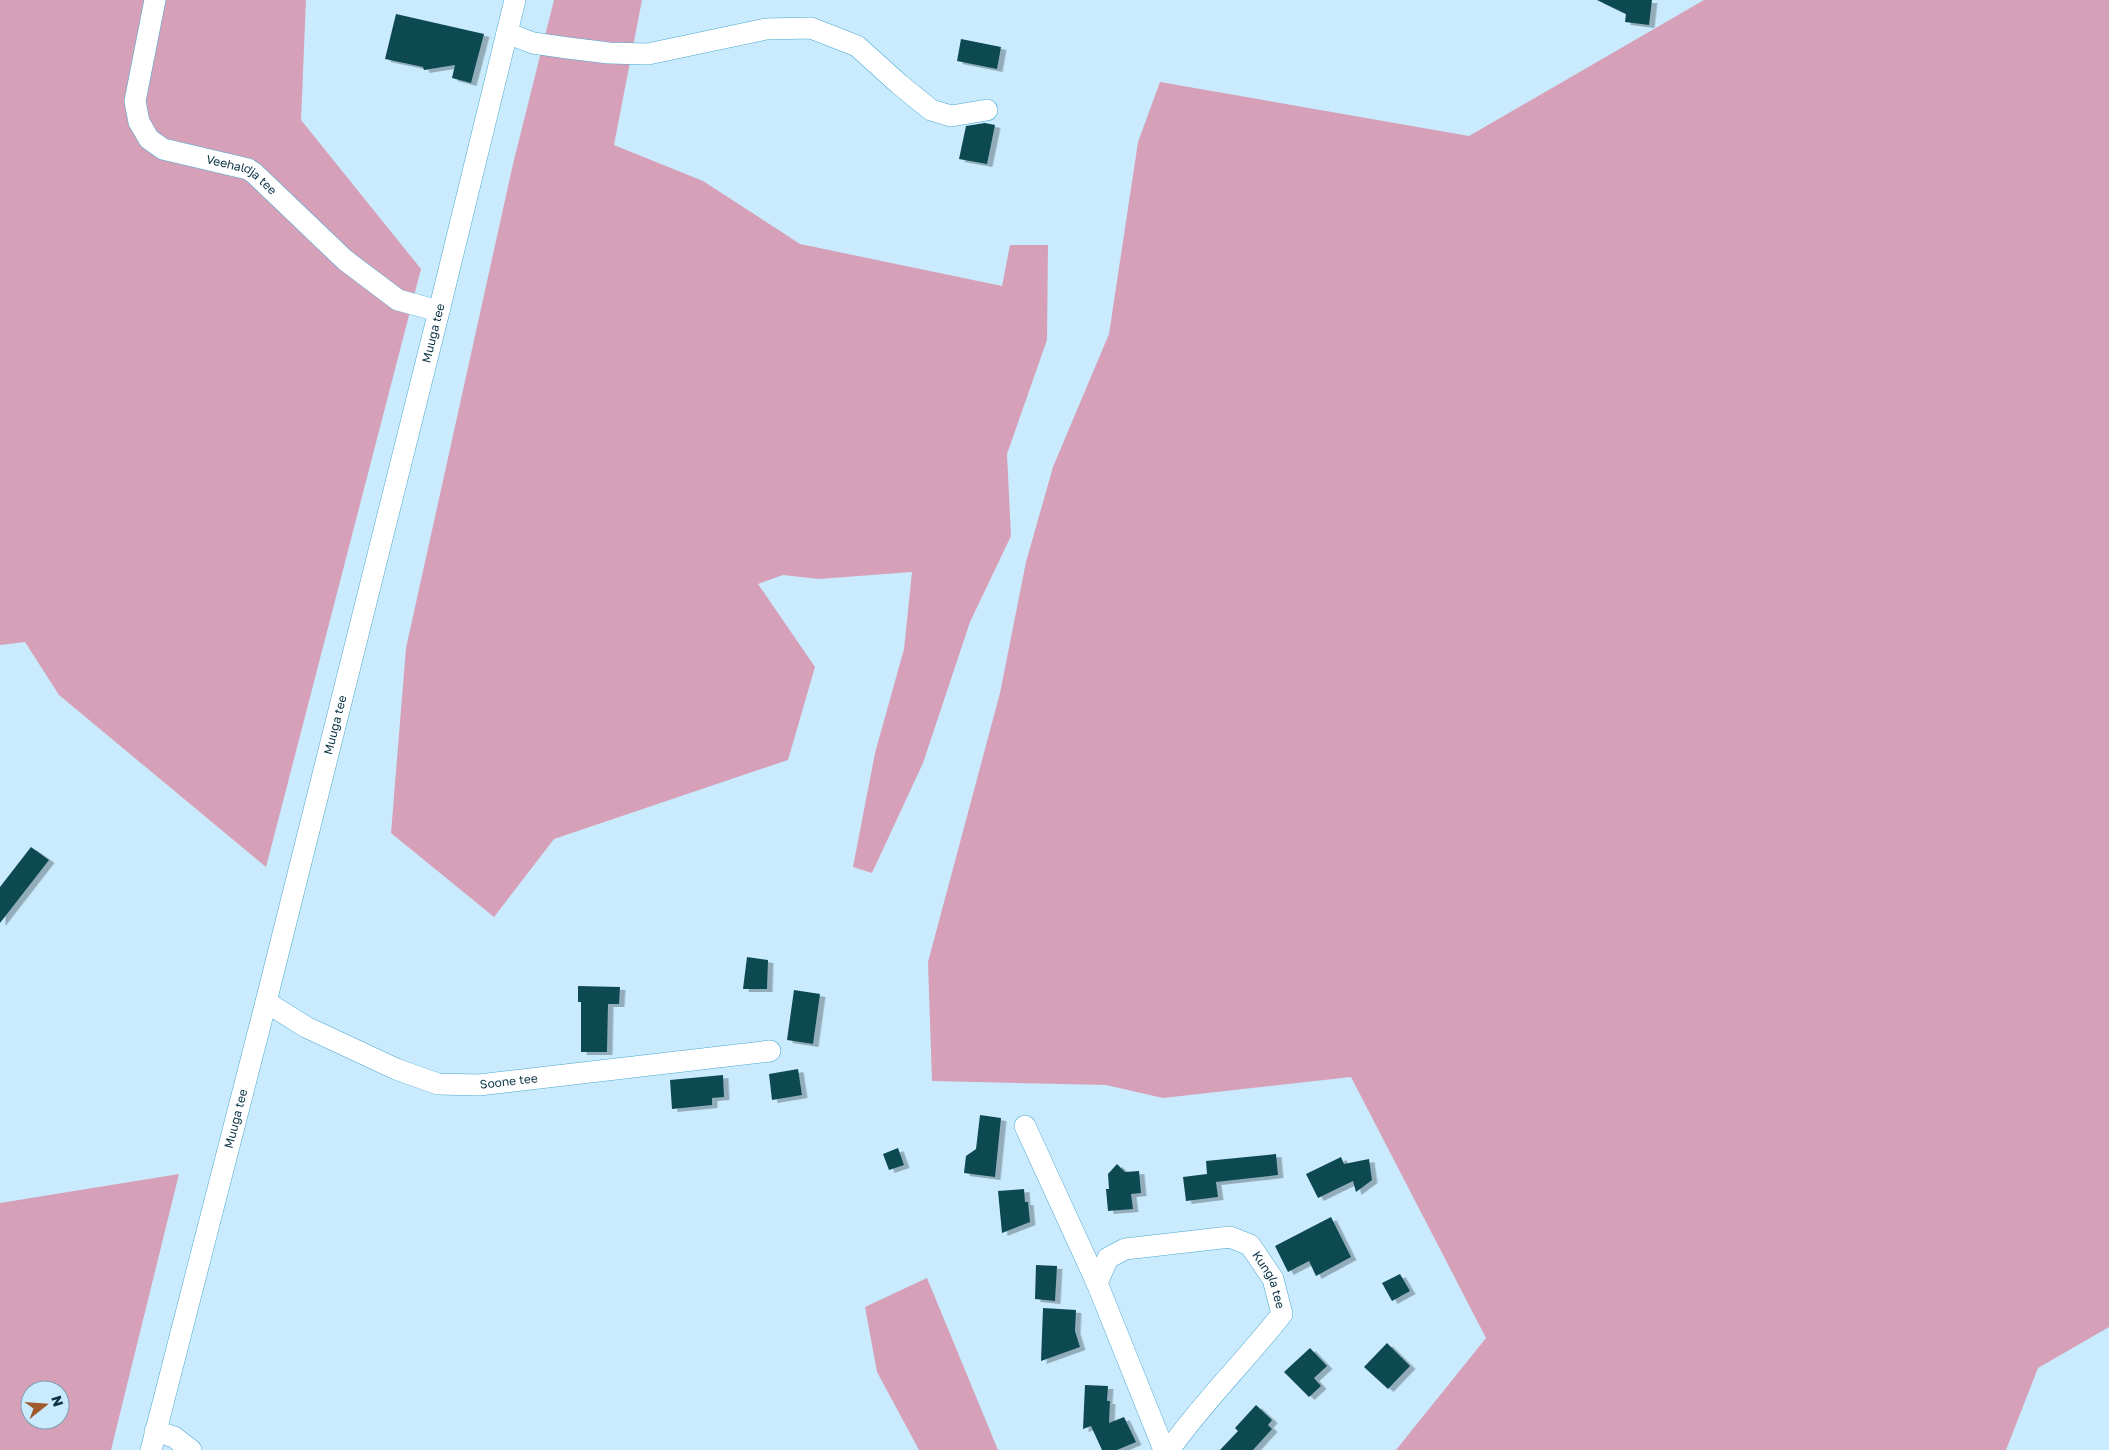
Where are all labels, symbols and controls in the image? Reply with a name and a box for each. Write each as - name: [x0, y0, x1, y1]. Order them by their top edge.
- street label: Veehaldja tee: [205, 151, 280, 198]
- street label: Muuga tee: [418, 302, 448, 364]
- street label: Muuga tee: [320, 694, 350, 756]
- street label: Soone tee: [479, 1070, 538, 1092]
- street label: Muuga tee: [221, 1087, 250, 1150]
- street label: Kungla tee: [1249, 1248, 1288, 1310]
- north arrow: [20, 1380, 70, 1430]
- text: N: [48, 1393, 68, 1409]

